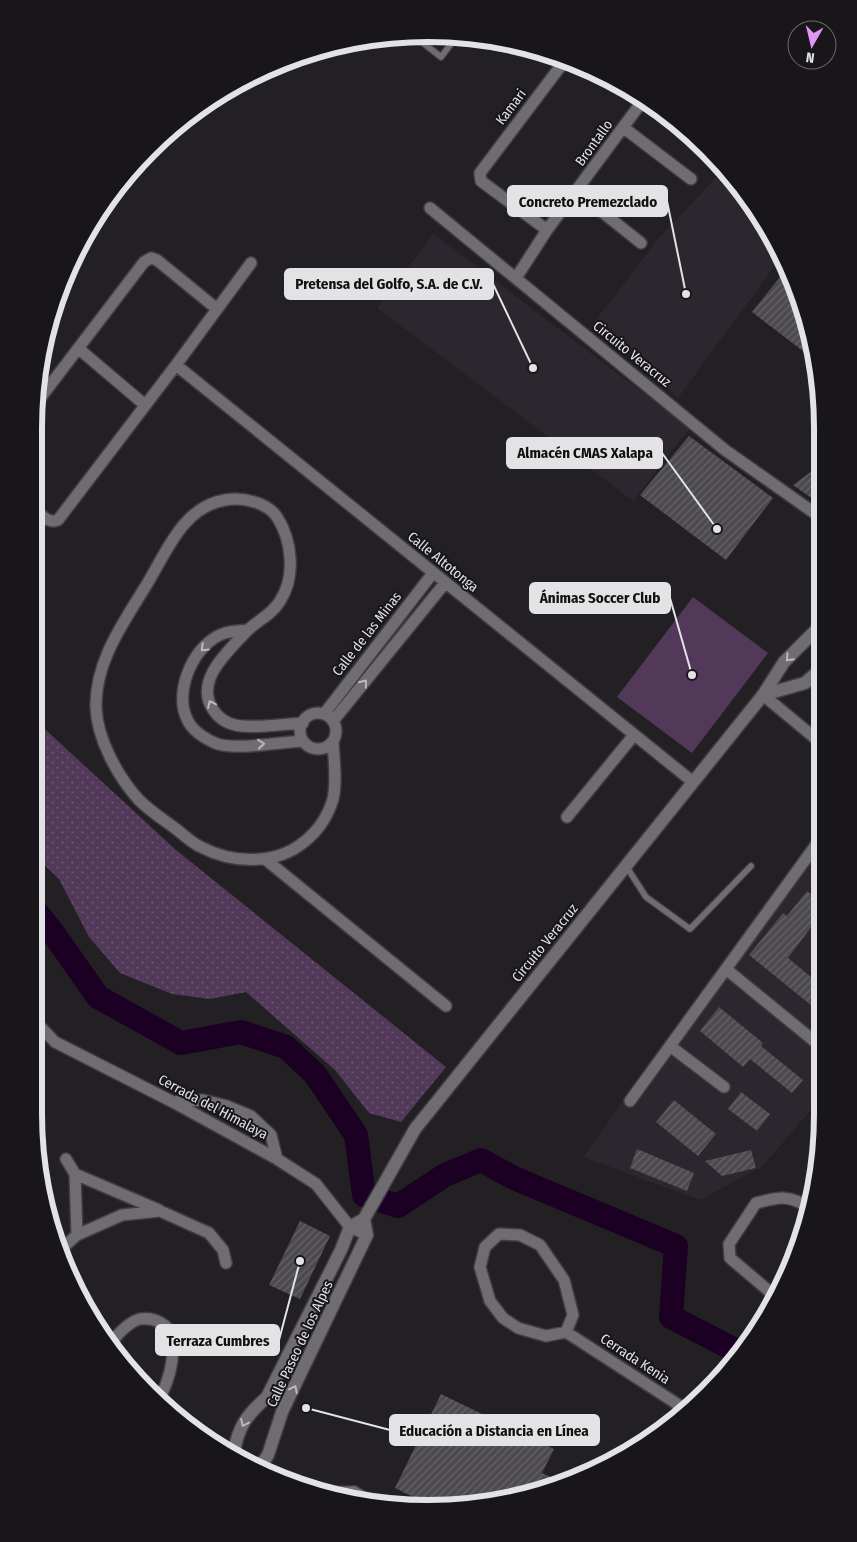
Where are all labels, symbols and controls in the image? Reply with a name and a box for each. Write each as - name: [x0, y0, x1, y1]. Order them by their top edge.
- north arrow: [787, 20, 837, 70]
- text: N: [805, 48, 816, 66]
- street label: Kamari: [492, 86, 530, 128]
- street label: Brontallo: [572, 117, 616, 169]
- callout: Concreto Premezclado: [508, 186, 667, 216]
- text: Concreto Premezclado: [519, 193, 657, 211]
- callout: Pretensa del Golfo, S.A. de C.V.: [285, 269, 493, 299]
- text: Pretensa del Golfo, S.A. de C.V.: [295, 275, 483, 293]
- street label: Circuito Veracruz: [589, 317, 675, 391]
- callout: Almacén CMAS Xalapa: [507, 438, 662, 468]
- text: Almacén CMAS Xalapa: [516, 444, 653, 462]
- street label: Calle Altotonga: [404, 528, 482, 596]
- callout: Ánimas Soccer Club: [530, 583, 670, 613]
- street label: Calle de las Minas: [329, 588, 405, 679]
- text: Ánimas Soccer Club: [539, 589, 660, 607]
- one-way arrow: [201, 642, 210, 651]
- one-way arrow: [786, 652, 795, 661]
- one-way arrow: [359, 680, 367, 689]
- one-way arrow: [207, 700, 218, 709]
- one-way arrow: [257, 739, 265, 750]
- street label: Circuito Veracruz: [508, 900, 582, 986]
- street label: Cerrada del Himalaya: [155, 1071, 271, 1143]
- street label: Calle Paseo de los Alpes: [263, 1278, 337, 1410]
- callout: Terraza Cumbres: [156, 1325, 279, 1355]
- street label: Cerrada Kenia: [597, 1330, 673, 1388]
- text: Terraza Cumbres: [166, 1332, 270, 1350]
- one-way arrow: [288, 1385, 298, 1394]
- callout: Educación a Distancia en Línea: [390, 1415, 599, 1445]
- one-way arrow: [240, 1418, 251, 1427]
- text: Educación a Distancia en Línea: [399, 1422, 589, 1440]

